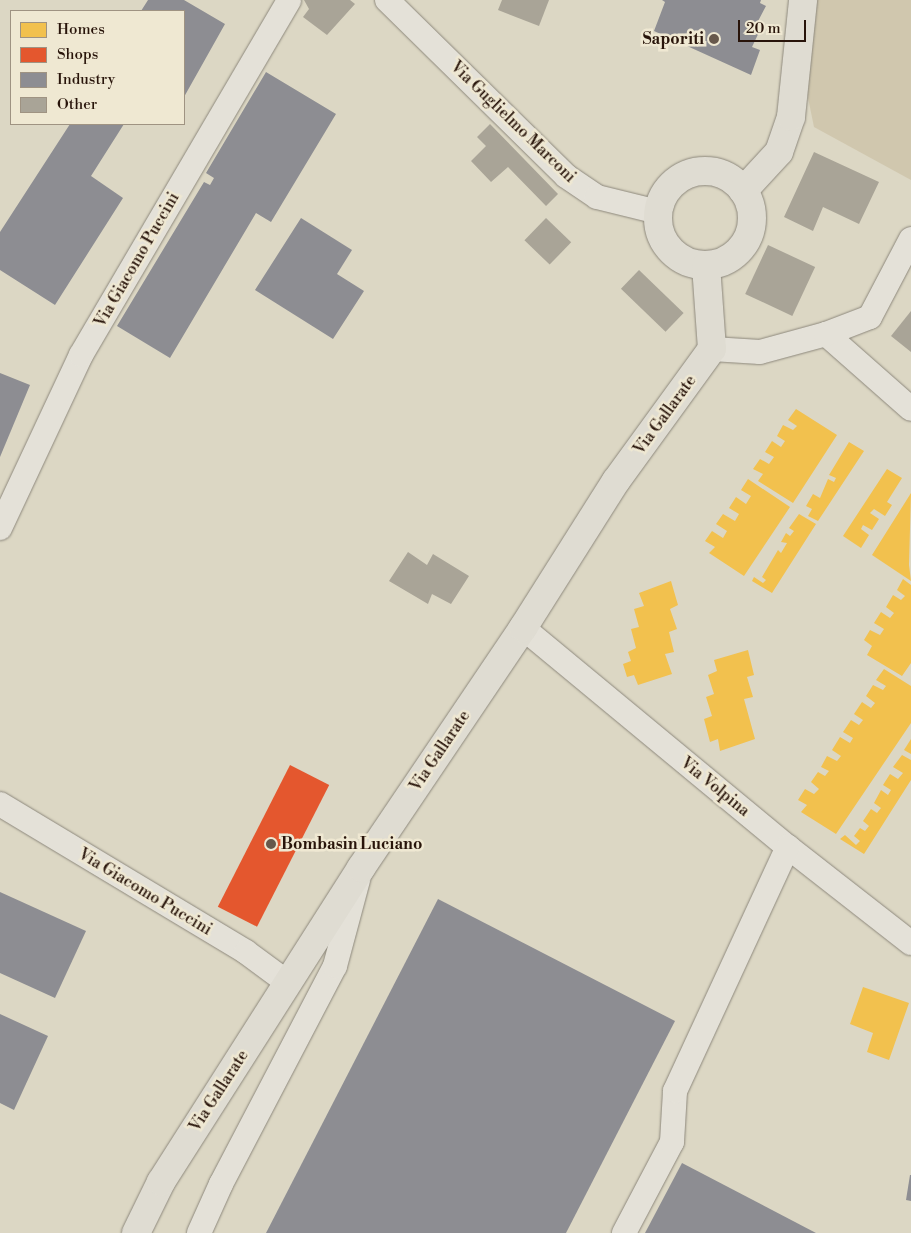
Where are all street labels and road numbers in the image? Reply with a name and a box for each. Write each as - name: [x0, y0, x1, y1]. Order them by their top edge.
- street label: Via Guglielmo Marconi: [446, 57, 580, 187]
- street label: Via Giacomo Puccini: [91, 189, 183, 331]
- street label: Via Gallarate: [630, 372, 700, 458]
- street label: Via Gallarate: [406, 707, 474, 795]
- street label: Via Volpina: [677, 753, 753, 821]
- street label: Via Giacomo Puccini: [75, 845, 215, 939]
- street label: Via Gallarate: [186, 1047, 252, 1135]

